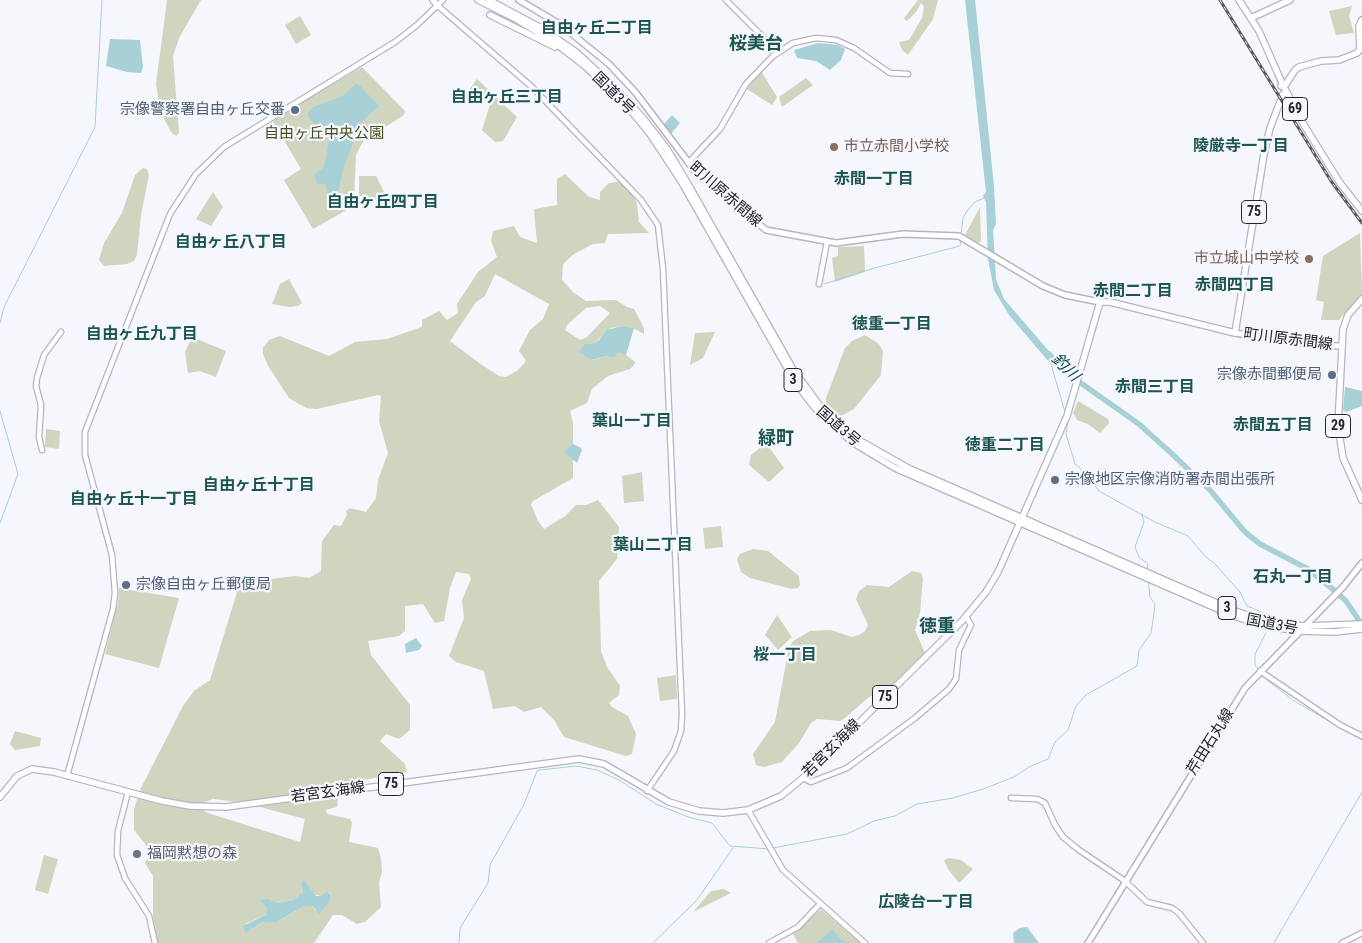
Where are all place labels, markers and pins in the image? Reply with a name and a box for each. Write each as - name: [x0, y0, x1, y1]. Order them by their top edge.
- place label: 宗像警察署自由ヶ丘交番: [120, 101, 285, 119]
- marker: 宗像警察署自由ヶ丘交番: [289, 104, 301, 116]
- place label: 市立赤間小学校: [844, 138, 949, 156]
- marker: 市立赤間小学校: [828, 141, 840, 153]
- place label: 市立城山中学校: [1194, 250, 1299, 268]
- marker: 市立城山中学校: [1303, 253, 1315, 265]
- place label: 宗像赤間郵便局: [1217, 366, 1322, 384]
- marker: 宗像赤間郵便局: [1326, 369, 1338, 381]
- place label: 宗像地区宗像消防署赤間出張所: [1065, 471, 1275, 489]
- marker: 宗像地区宗像消防署赤間出張所: [1049, 474, 1061, 486]
- place label: 宗像自由ヶ丘郵便局: [136, 576, 271, 594]
- marker: 宗像自由ヶ丘郵便局: [120, 579, 132, 591]
- place label: 福岡黙想の森: [147, 845, 237, 863]
- marker: 福岡黙想の森: [131, 848, 143, 860]

